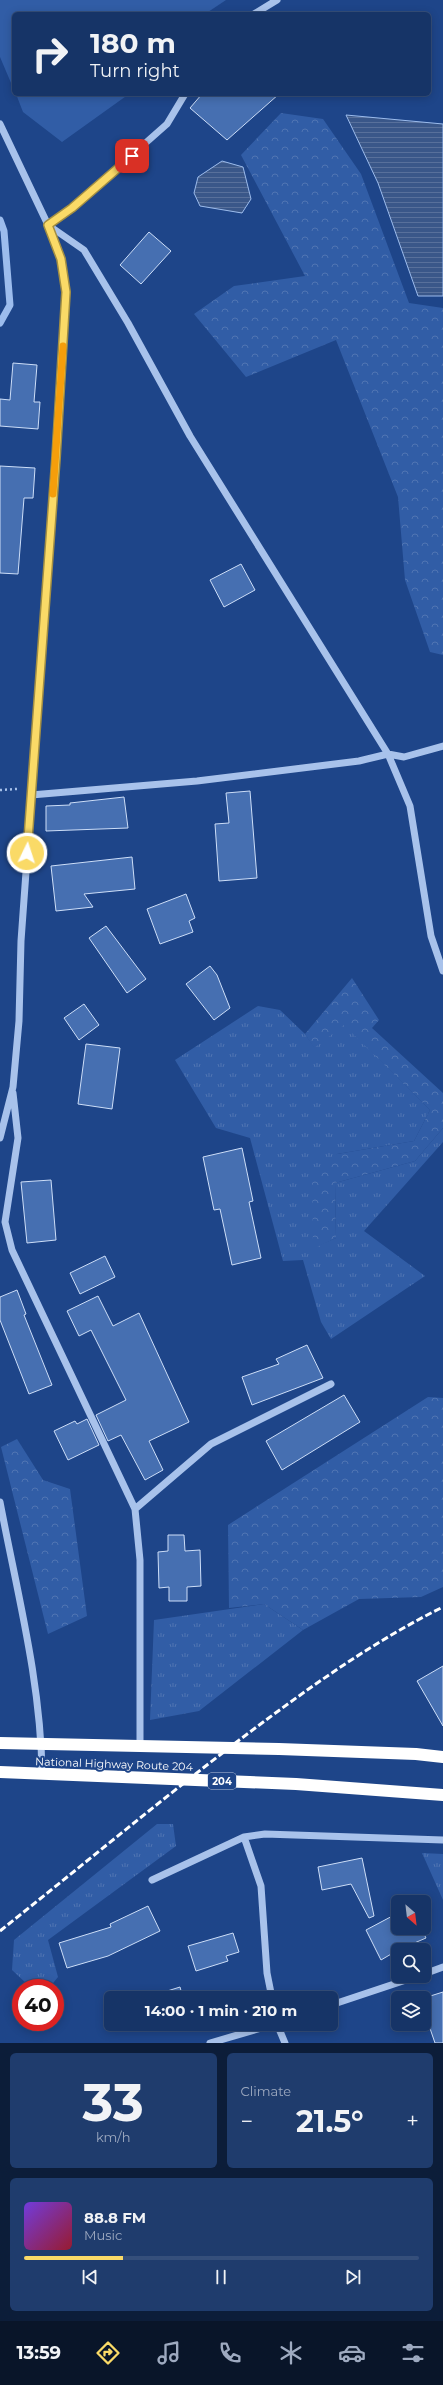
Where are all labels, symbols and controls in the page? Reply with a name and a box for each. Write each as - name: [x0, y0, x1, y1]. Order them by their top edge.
- text: 180 m: [90, 26, 176, 60]
- icon: right: [24, 28, 76, 80]
- text: Turn right: [90, 60, 180, 82]
- pin: [115, 139, 149, 173]
- icon: arrive: [121, 145, 143, 167]
- position arrow: [6, 832, 48, 874]
- street label: National Highway Route 204: [35, 1754, 194, 1774]
- road number: 204: [208, 1773, 236, 1789]
- north arrow: [391, 1895, 431, 1935]
- map controls: [391, 1895, 431, 2031]
- button: search: [391, 1943, 431, 1983]
- speed limit sign: 40: [12, 1979, 64, 2031]
- button: layers: [391, 1991, 431, 2031]
- text: 14:00 · 1 min · 210 m: [145, 2001, 297, 2020]
- text: 33: [83, 2071, 144, 2134]
- text: Climate: [241, 2083, 291, 2099]
- text: 21.5°: [296, 2103, 364, 2140]
- text: −: [241, 2108, 253, 2135]
- text: +: [406, 2108, 419, 2135]
- text: km/h: [96, 2129, 131, 2145]
- text: 88.8 FM: [84, 2208, 146, 2227]
- text: Music: [84, 2227, 122, 2243]
- icon: previous: [79, 2266, 101, 2288]
- icon: pause: [210, 2266, 232, 2288]
- icon: next: [342, 2266, 364, 2288]
- icon: directions: [94, 2339, 122, 2367]
- icon: music: [155, 2339, 183, 2367]
- icon: phone: [216, 2339, 244, 2367]
- icon: climate: [277, 2339, 305, 2367]
- icon: car: [338, 2339, 366, 2367]
- icon: filters: [399, 2339, 427, 2367]
- text: 13:59: [16, 2342, 61, 2364]

